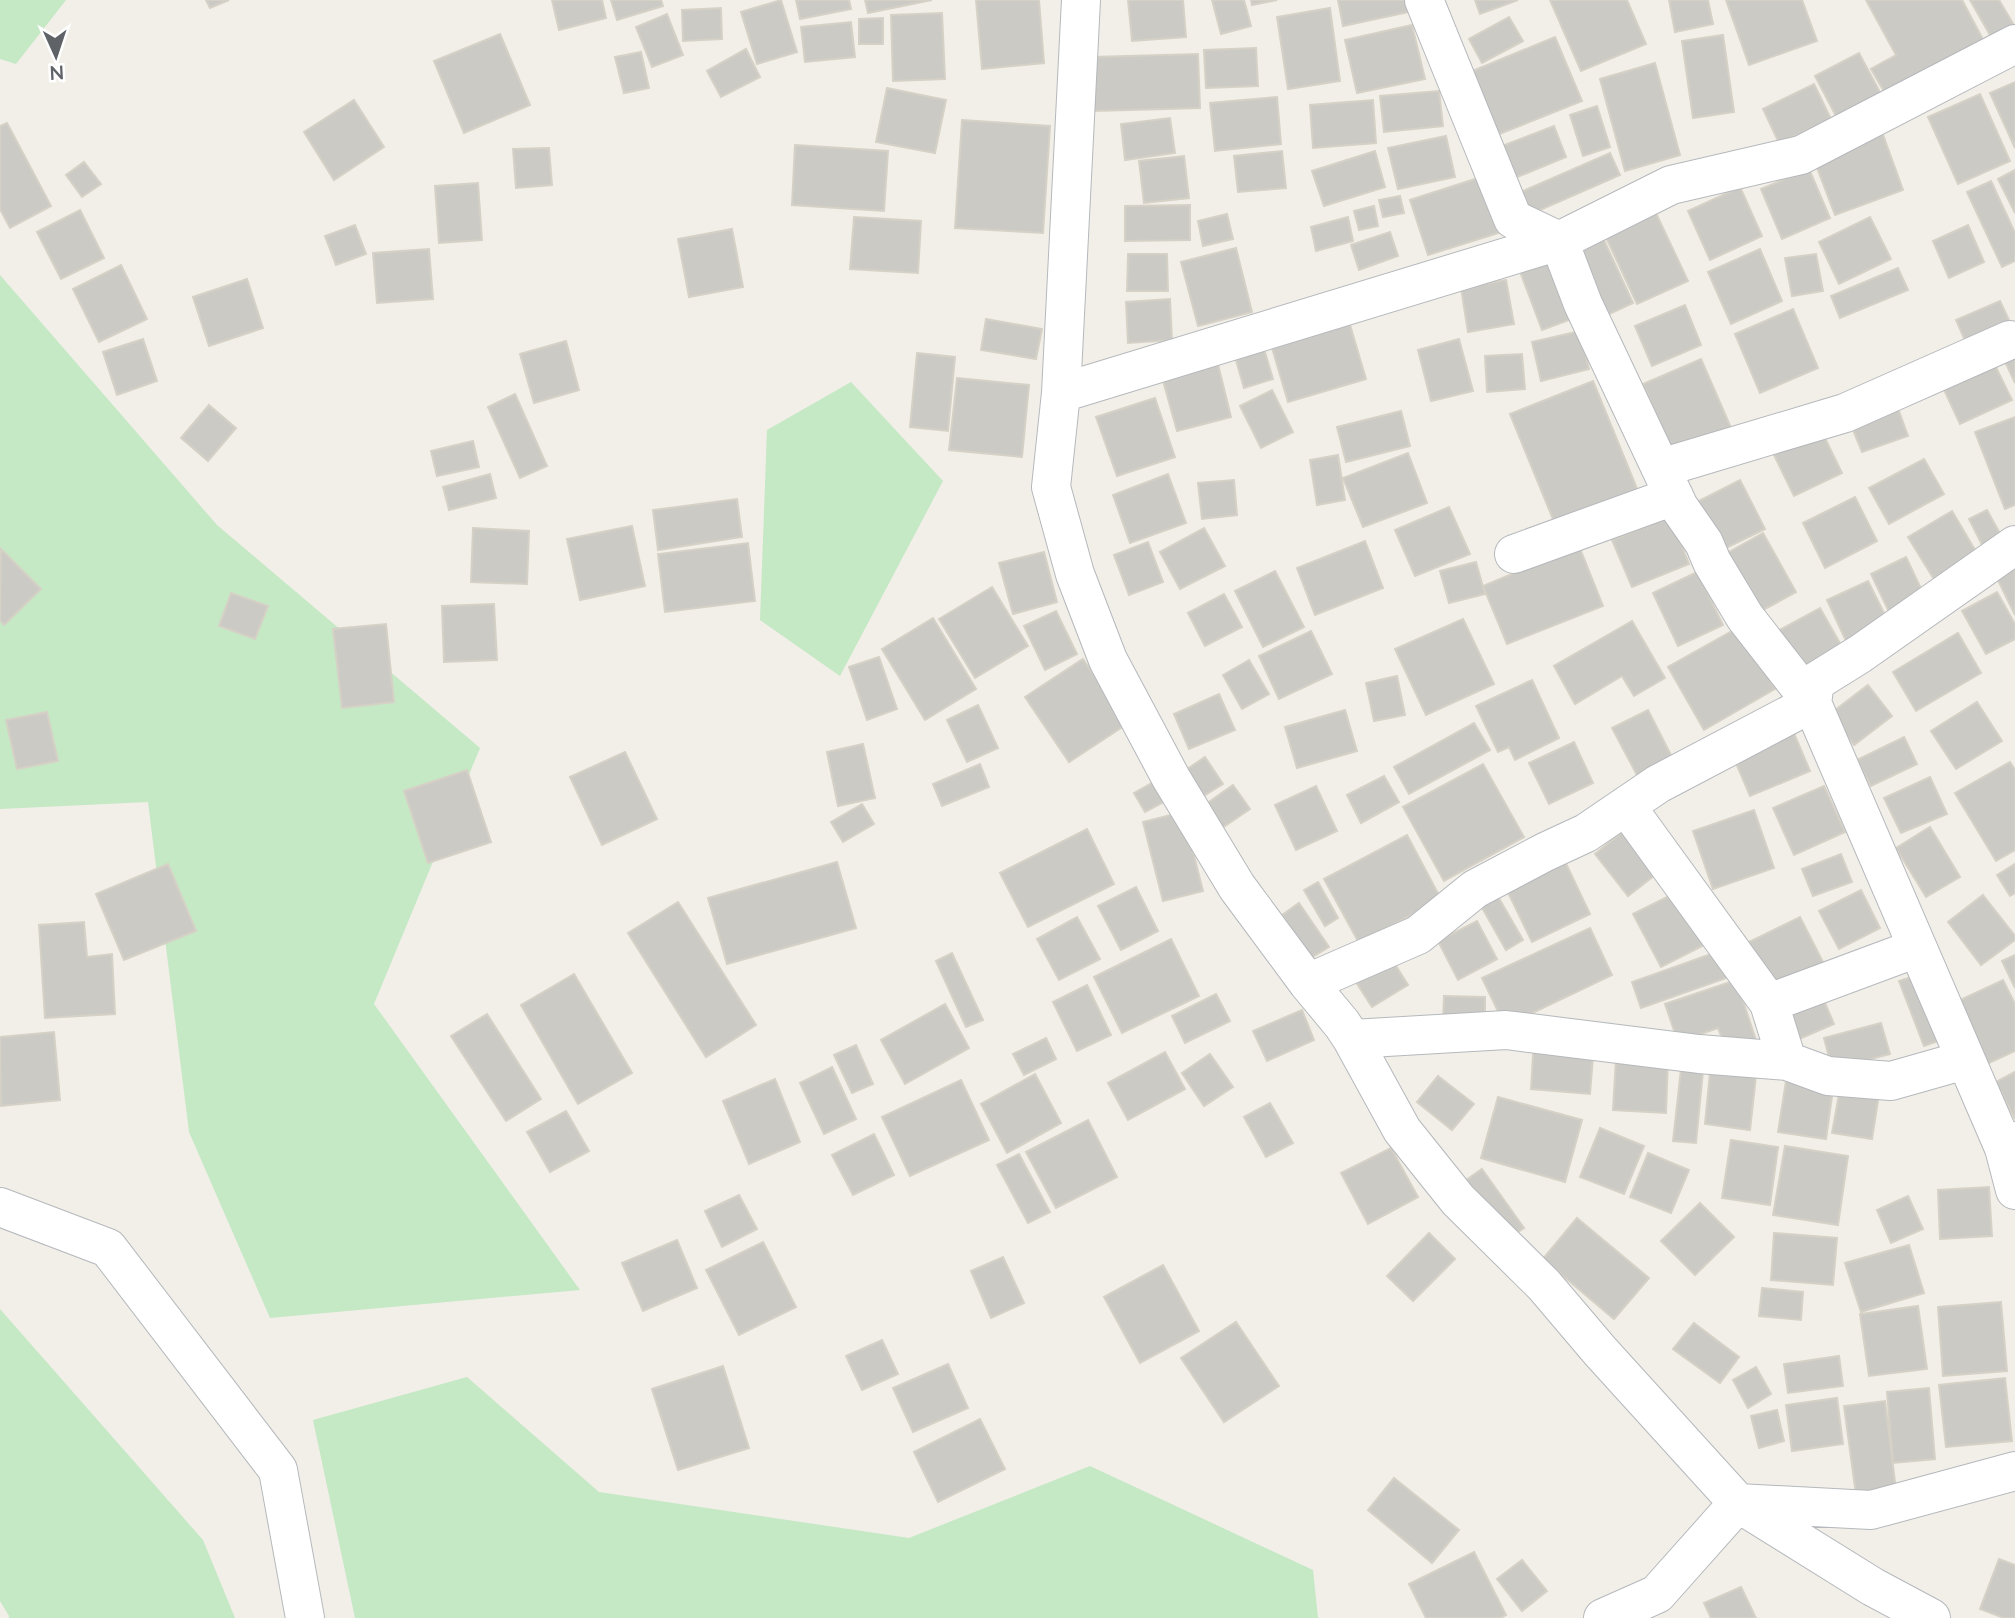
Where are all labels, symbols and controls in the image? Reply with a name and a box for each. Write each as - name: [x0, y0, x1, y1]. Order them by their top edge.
- north arrow: [21, 21, 91, 91]
- text: N: [49, 62, 65, 85]

